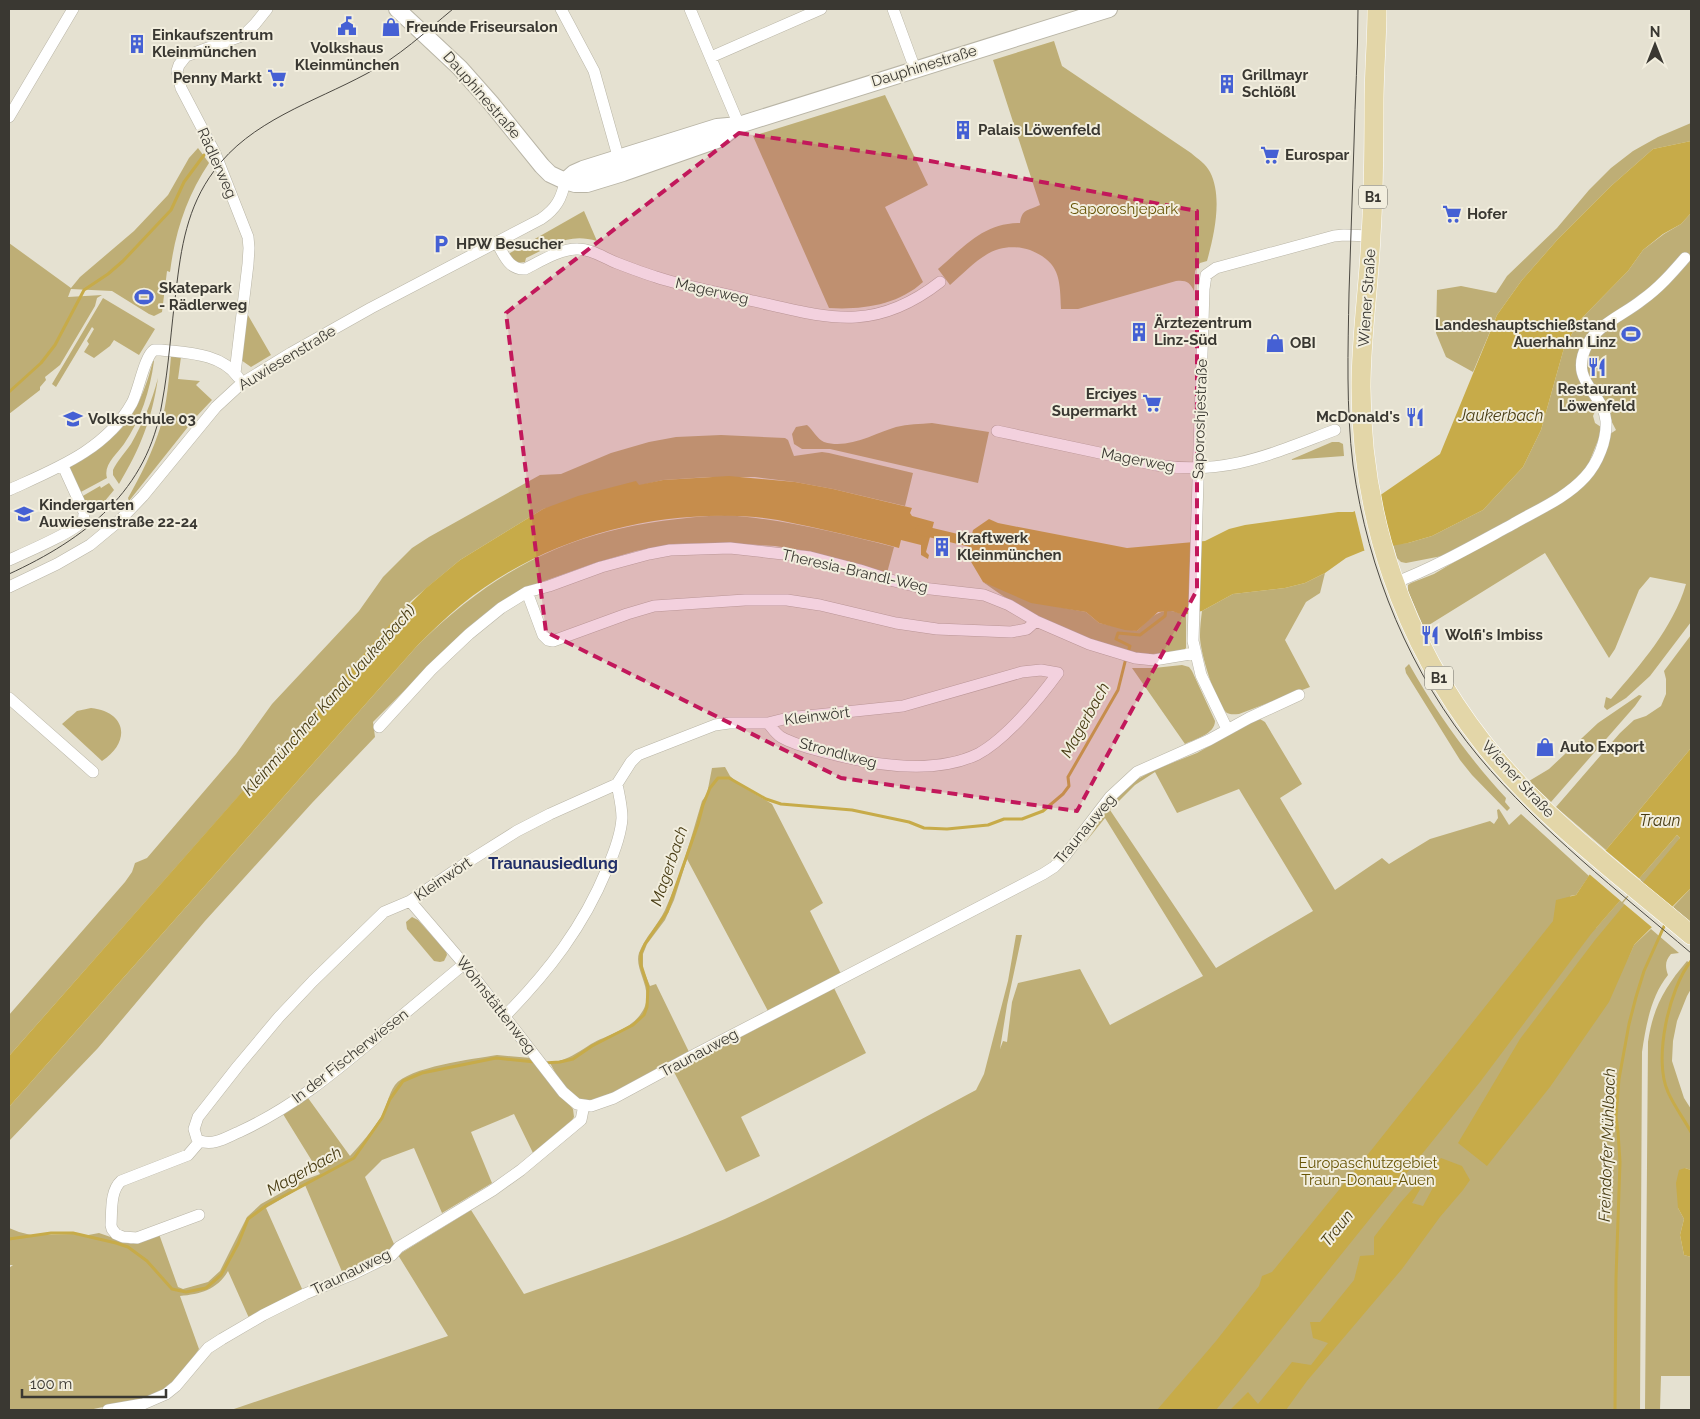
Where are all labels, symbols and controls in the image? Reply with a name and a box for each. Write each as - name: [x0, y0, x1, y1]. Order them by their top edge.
- public building icon: Volkshaus Kleinmünchen: [336, 15, 358, 37]
- shop icon: Freunde Friseursalon: [380, 16, 402, 38]
- place label: Freunde Friseursalon: [406, 18, 558, 36]
- north arrow: [1630, 20, 1680, 70]
- text: N: [1650, 24, 1660, 40]
- place label: Einkaufszentrum Kleinmünchen: [152, 26, 273, 61]
- building icon: Einkaufszentrum Kleinmünchen: [126, 33, 148, 55]
- place label: Volkshaus Kleinmünchen: [295, 39, 399, 74]
- street label: Dauphinestraße: [869, 41, 979, 91]
- street label: Dauphinestraße: [439, 48, 525, 142]
- place label: Grillmayr Schlößl: [1242, 66, 1309, 101]
- supermarket icon: Penny Markt: [266, 67, 288, 89]
- place label: Penny Markt: [173, 69, 262, 87]
- building icon: Grillmayr Schlößl: [1216, 73, 1238, 95]
- building icon: Palais Löwenfeld: [952, 119, 974, 141]
- place label: Palais Löwenfeld: [978, 121, 1101, 139]
- street label: Rädlerweg: [193, 125, 241, 201]
- supermarket icon: Eurospar: [1259, 144, 1281, 166]
- place label: Eurospar: [1285, 146, 1350, 164]
- road number: B1: [1359, 186, 1387, 208]
- park label: Saporoshjepark: [1070, 200, 1178, 218]
- supermarket icon: Hofer: [1441, 203, 1463, 225]
- place label: Hofer: [1467, 205, 1507, 223]
- parking icon: HPW Besucher: [430, 233, 452, 255]
- place label: HPW Besucher: [456, 235, 564, 253]
- street label: Wiener Straße: [1355, 248, 1379, 348]
- street label: Magerweg: [674, 274, 750, 308]
- place label: Skatepark - Rädlerweg: [159, 279, 247, 314]
- sports icon: Skatepark - Rädlerweg: [133, 286, 155, 308]
- place label: Ärztezentrum Linz-Süd: [1154, 314, 1252, 349]
- place label: Landeshauptschießstand Auerhahn Linz: [1435, 316, 1616, 351]
- building icon: Ärztezentrum Linz-Süd: [1128, 321, 1150, 343]
- street label: Auwiesenstraße: [235, 322, 339, 394]
- sports icon: Landeshauptschießstand Auerhahn Linz: [1620, 323, 1642, 345]
- shop icon: OBI: [1264, 332, 1286, 354]
- place label: OBI: [1290, 334, 1316, 352]
- restaurant icon: Restaurant Löwenfeld: [1586, 356, 1608, 378]
- street label: Saporoshjestraße: [1189, 358, 1211, 479]
- place label: Restaurant Löwenfeld: [1558, 380, 1637, 415]
- place label: Erciyes Supermarkt: [1052, 385, 1137, 420]
- supermarket icon: Erciyes Supermarkt: [1141, 392, 1163, 414]
- restaurant icon: McDonald's: [1404, 406, 1426, 428]
- water label: Jaukerbach: [1458, 406, 1544, 425]
- school or university icon: Volksschule 03: [62, 408, 84, 430]
- place label: McDonald's: [1316, 408, 1400, 426]
- place label: Volksschule 03: [88, 410, 196, 428]
- street label: Magerweg: [1100, 444, 1176, 476]
- place label: Kindergarten Auwiesenstraße 22-24: [39, 496, 198, 531]
- school or university icon: Kindergarten Auwiesenstraße 22-24: [13, 503, 35, 525]
- place label: Kraftwerk Kleinmünchen: [957, 529, 1062, 564]
- building icon: Kraftwerk Kleinmünchen: [931, 536, 953, 558]
- street label: Theresia-Brandl-Weg: [780, 545, 930, 597]
- water label: Kleinmünchner Kanal (Jaukerbach): [238, 601, 420, 799]
- restaurant icon: Wolfi's Imbiss: [1419, 624, 1441, 646]
- place label: Wolfi's Imbiss: [1445, 626, 1543, 644]
- road number: B1: [1425, 666, 1453, 690]
- water label: Magerbach: [1057, 679, 1113, 761]
- street label: Kleinwört: [783, 703, 851, 729]
- street label: Strondlweg: [797, 734, 879, 772]
- shop icon: Auto Export: [1534, 736, 1556, 758]
- street label: Wiener Straße: [1478, 737, 1558, 821]
- place label: Auto Export: [1560, 738, 1645, 756]
- street label: Traunauweg: [1050, 790, 1120, 868]
- water label: Traun: [1639, 811, 1681, 830]
- water label: Magerbach: [647, 824, 691, 908]
- street label: Kleinwört: [411, 853, 475, 905]
- district label: Traunausiedlung: [488, 854, 618, 873]
- street label: Wohnstättenweg: [452, 953, 540, 1057]
- street label: In der Fischerwiesen: [288, 1005, 412, 1107]
- street label: Traunauweg: [657, 1025, 741, 1081]
- water label: Freindorfer Mühlbach: [1595, 1068, 1619, 1222]
- water label: Magerbach: [263, 1143, 345, 1199]
- park label: Europaschutzgebiet Traun-Donau-Auen: [1299, 1154, 1438, 1189]
- water label: Traun: [1317, 1206, 1357, 1250]
- street label: Traunauweg: [308, 1245, 394, 1299]
- scale bar: [22, 1366, 166, 1398]
- text: 100 m: [30, 1375, 72, 1393]

